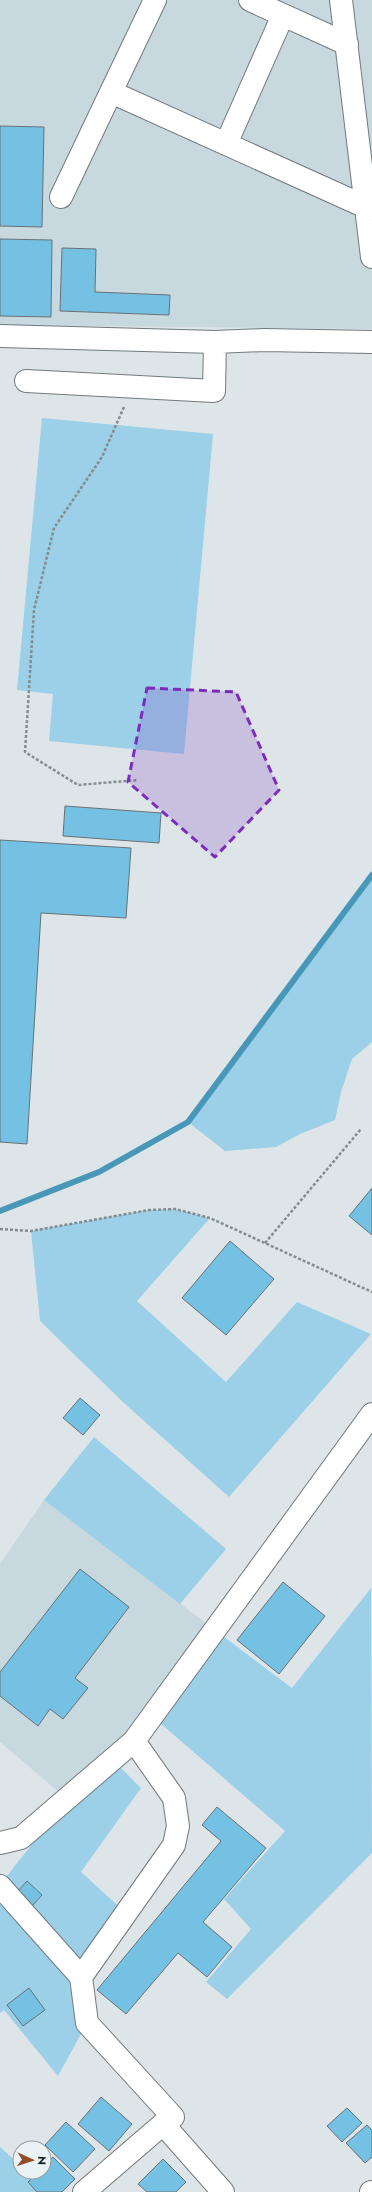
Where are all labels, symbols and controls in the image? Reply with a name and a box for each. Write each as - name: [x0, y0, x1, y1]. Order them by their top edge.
- north arrow: [12, 2140, 52, 2180]
- text: N: [34, 2156, 50, 2165]

